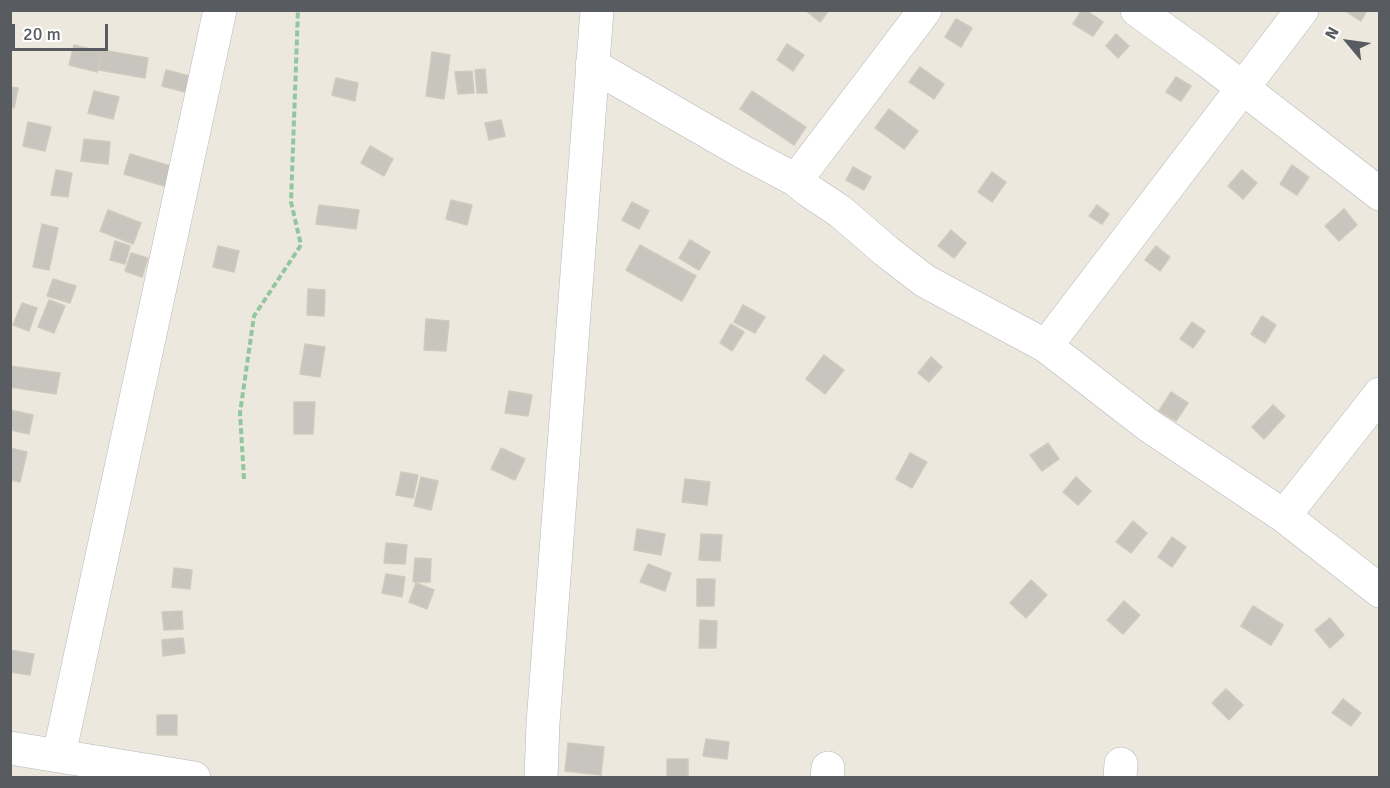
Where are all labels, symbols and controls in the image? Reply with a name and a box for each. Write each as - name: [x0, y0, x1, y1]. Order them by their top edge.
- scale bar: [15, 12, 111, 50]
- north arrow: [1318, 12, 1378, 72]
- text: 20 m: [23, 23, 61, 45]
- text: N: [1321, 24, 1344, 43]

